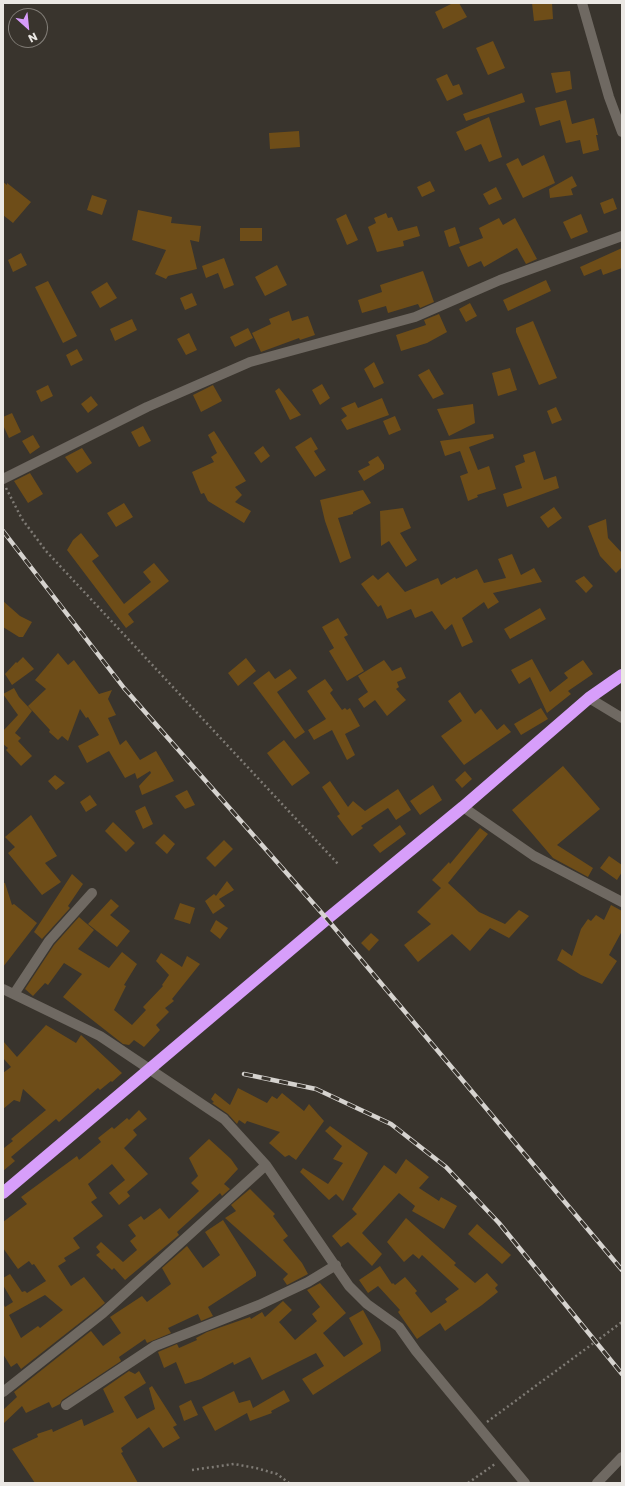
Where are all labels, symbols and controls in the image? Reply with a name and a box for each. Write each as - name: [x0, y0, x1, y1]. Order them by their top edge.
- north arrow: [8, 8, 48, 48]
- text: N: [26, 29, 40, 47]

